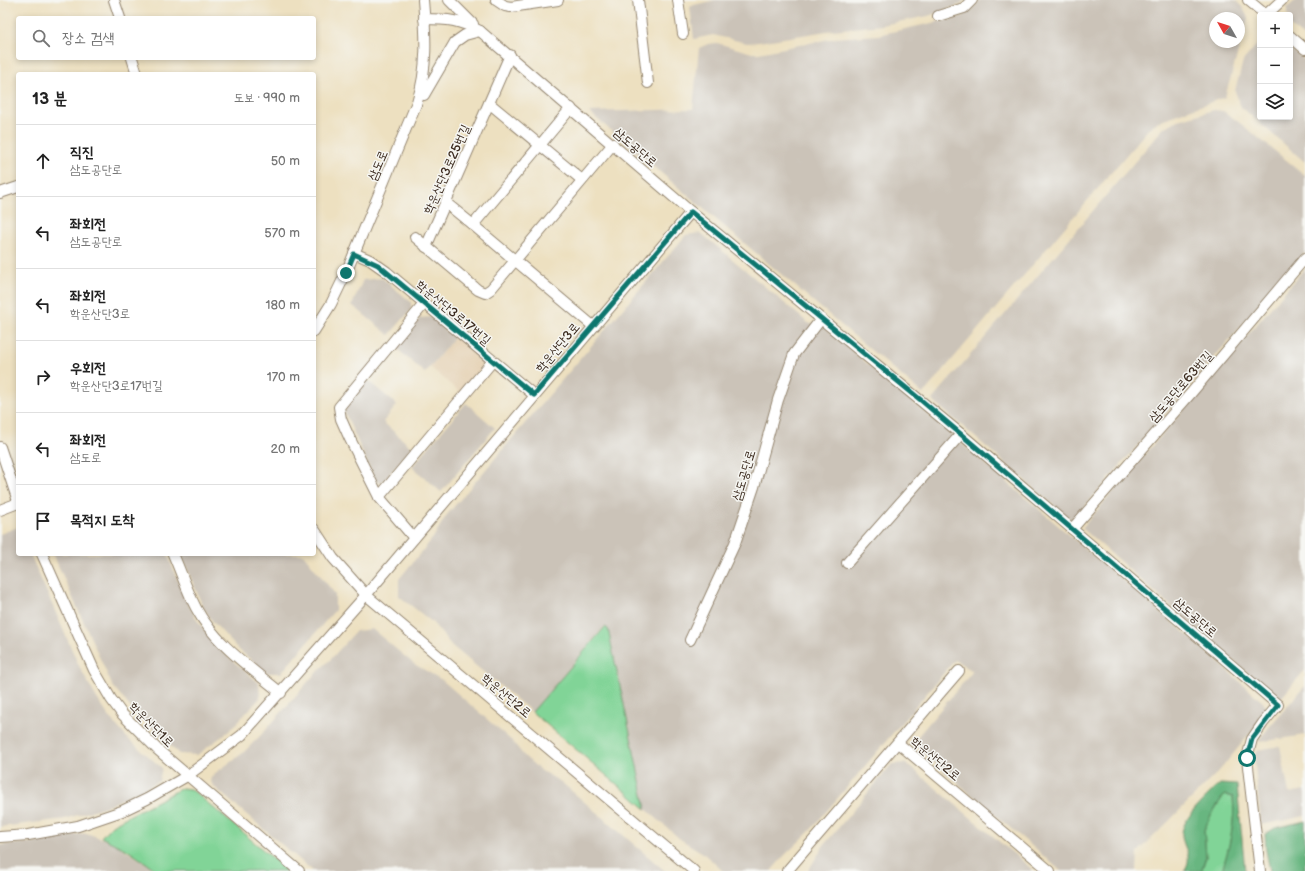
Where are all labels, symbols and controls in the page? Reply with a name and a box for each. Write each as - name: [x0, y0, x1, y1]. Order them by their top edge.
- north arrow: [1209, 12, 1245, 48]
- map controls: [1257, 12, 1293, 120]
- button: +: [1257, 12, 1293, 48]
- search box: [16, 16, 316, 60]
- icon: search: [30, 27, 52, 49]
- text: 장소 검색: [62, 29, 114, 48]
- button: −: [1257, 48, 1293, 84]
- button: layers: [1257, 84, 1293, 120]
- text: 13 분: [32, 89, 67, 109]
- text: 도보 · 990 m: [234, 90, 300, 106]
- street label: 학운산단3로25번길: [420, 122, 474, 217]
- street label: 삼도공단로: [610, 125, 660, 171]
- text: 직진: [70, 143, 94, 162]
- street label: 삼도로: [364, 148, 391, 183]
- icon: ahead: [32, 150, 54, 172]
- text: 50 m: [271, 153, 300, 169]
- text: 삼도공단로: [70, 162, 122, 178]
- text: 좌회전: [70, 215, 106, 234]
- icon: left: [32, 222, 54, 244]
- text: 570 m: [264, 225, 300, 241]
- text: 삼도공단로: [70, 234, 122, 250]
- route end: [337, 264, 355, 282]
- street label: 학운산단3로17번길: [413, 277, 494, 349]
- text: 좌회전: [70, 287, 106, 306]
- icon: left: [32, 294, 54, 316]
- text: 180 m: [265, 297, 300, 313]
- text: 학운산단3로: [70, 306, 130, 322]
- street label: 학운산단3로: [532, 319, 583, 376]
- street label: 삼도공단로63번길: [1145, 348, 1216, 426]
- text: 우회전: [70, 359, 106, 378]
- icon: right: [32, 366, 54, 388]
- text: 170 m: [267, 369, 300, 385]
- text: 학운산단3로17번길: [70, 378, 163, 394]
- text: 좌회전: [70, 431, 106, 450]
- icon: left: [32, 438, 54, 460]
- text: 20 m: [270, 441, 300, 457]
- street label: 삼도공단로: [729, 448, 759, 503]
- text: 삼도로: [70, 450, 101, 466]
- icon: arrive: [32, 510, 54, 532]
- text: 목적지 도착: [70, 511, 134, 530]
- street label: 삼도공단로: [1170, 595, 1220, 641]
- street label: 학운산단2로: [478, 670, 534, 721]
- street label: 학운산단1로: [125, 699, 177, 751]
- street label: 학운산단2로: [907, 733, 963, 784]
- route start: [1238, 749, 1256, 767]

